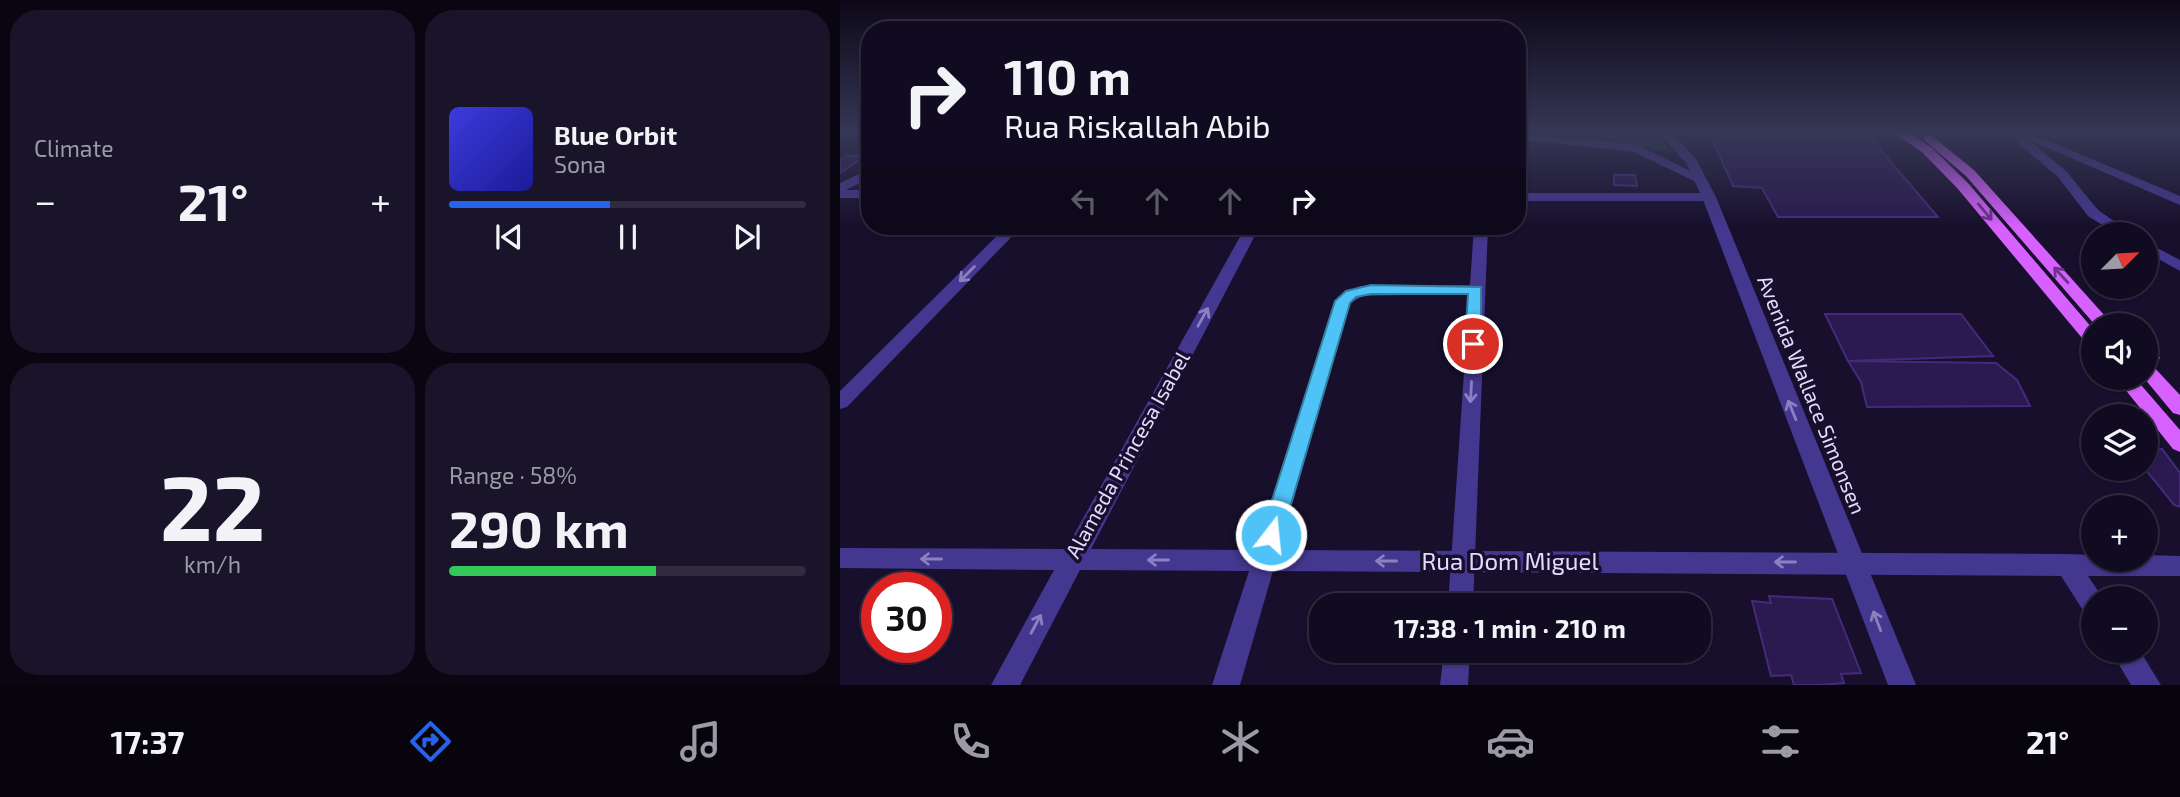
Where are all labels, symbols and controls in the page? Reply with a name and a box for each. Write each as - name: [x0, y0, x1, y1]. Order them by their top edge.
- text: 110 m: [1004, 46, 1131, 105]
- icon: right: [889, 49, 980, 140]
- text: Rua Riskallah Abib: [1004, 106, 1270, 144]
- text: Blue Orbit: [554, 119, 677, 150]
- text: Climate: [34, 134, 114, 162]
- text: Sona: [554, 150, 606, 178]
- text: 21°: [178, 169, 248, 231]
- text: −: [34, 177, 56, 223]
- text: +: [370, 177, 391, 223]
- icon: left: [1065, 182, 1103, 220]
- icon: ahead: [1138, 182, 1176, 220]
- icon: ahead: [1211, 182, 1249, 220]
- icon: right: [1284, 182, 1322, 220]
- one-way arrow: [1977, 202, 1993, 220]
- icon: previous: [490, 218, 528, 256]
- icon: pause: [609, 218, 647, 256]
- icon: next: [728, 218, 766, 256]
- north arrow: [2081, 222, 2158, 299]
- map controls: [2081, 222, 2158, 663]
- one-way arrow: [959, 265, 976, 282]
- one-way arrow: [2052, 267, 2069, 284]
- street label: Avenida Wallace Simonsen: [1753, 271, 1872, 517]
- one-way arrow: [1196, 307, 1210, 327]
- button: sound: [2081, 313, 2158, 390]
- pin: [1443, 314, 1503, 374]
- icon: arrive: [1454, 325, 1492, 363]
- street label: Alameda Princesa Isabel: [1059, 346, 1194, 562]
- one-way arrow: [1464, 380, 1477, 403]
- one-way arrow: [1785, 400, 1798, 422]
- button: layers: [2081, 404, 2158, 481]
- text: 22: [160, 450, 265, 559]
- text: Range · 58%: [449, 461, 577, 489]
- button: +: [2081, 495, 2158, 572]
- text: 290 km: [449, 496, 629, 558]
- position arrow: [1234, 498, 1308, 572]
- street label: Rua Dom Miguel: [1421, 546, 1599, 575]
- text: km/h: [184, 550, 241, 578]
- one-way arrow: [920, 552, 943, 566]
- one-way arrow: [1147, 553, 1170, 567]
- one-way arrow: [1375, 554, 1398, 568]
- one-way arrow: [1774, 555, 1797, 569]
- speed limit sign: 30: [861, 572, 952, 663]
- button: −: [2081, 586, 2158, 663]
- one-way arrow: [1869, 611, 1882, 633]
- text: 17:38 · 1 min · 210 m: [1394, 612, 1626, 643]
- one-way arrow: [1030, 615, 1044, 635]
- icon: directions: [406, 717, 455, 766]
- icon: music: [676, 717, 725, 766]
- icon: phone: [946, 717, 995, 766]
- icon: climate: [1216, 717, 1265, 766]
- icon: car: [1486, 717, 1535, 766]
- icon: filters: [1756, 717, 1805, 766]
- text: 17:37: [111, 722, 185, 760]
- text: 21°: [2026, 722, 2069, 760]

